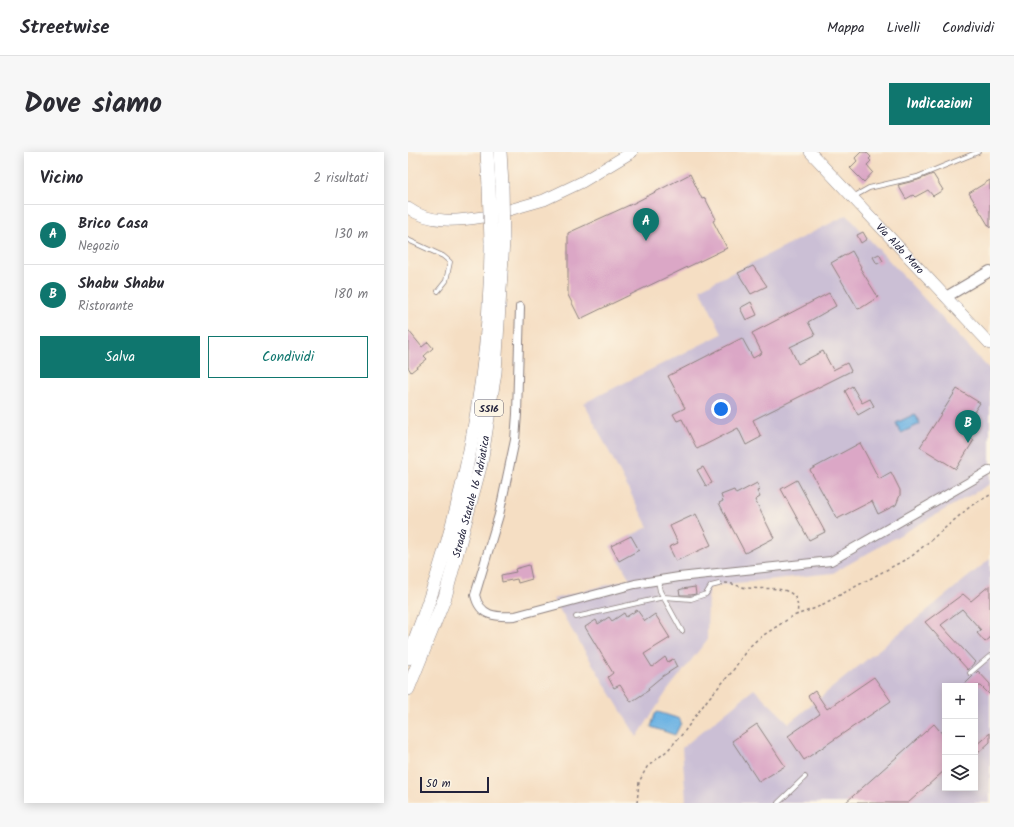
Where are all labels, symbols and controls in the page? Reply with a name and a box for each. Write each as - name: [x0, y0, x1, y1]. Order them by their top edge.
- text: Streetwise: [20, 13, 110, 43]
- text: Mappa: [827, 17, 865, 39]
- text: Livelli: [887, 17, 920, 39]
- text: Condividi: [942, 17, 994, 39]
- text: Dove siamo: [24, 82, 162, 127]
- button: Indicazioni: [889, 83, 990, 125]
- text: Vicino: [40, 165, 83, 192]
- text: 2 risultati: [314, 168, 368, 189]
- pin: A: [633, 208, 659, 241]
- text: Brico Casa: [78, 212, 148, 236]
- street label: Via Aldo Moro: [871, 219, 928, 279]
- text: A: [49, 224, 57, 245]
- text: 130 m: [334, 224, 368, 245]
- text: Negozio: [78, 236, 119, 257]
- text: Shabu Shabu: [78, 272, 164, 296]
- text: B: [49, 284, 57, 305]
- text: 180 m: [334, 284, 368, 305]
- text: Ristorante: [78, 296, 133, 317]
- button: Salva: [40, 336, 200, 378]
- button: Condividi: [208, 336, 368, 378]
- your location: [711, 399, 731, 419]
- road number: SS16: [475, 400, 503, 416]
- pin: B: [955, 410, 981, 443]
- street label: Strada Statale 16 Adriatica: [448, 434, 495, 560]
- map controls: [942, 683, 978, 791]
- button: +: [942, 683, 978, 719]
- button: −: [942, 719, 978, 755]
- button: layers: [942, 755, 978, 791]
- scale bar: [420, 775, 489, 794]
- text: 50 m: [426, 775, 451, 793]

